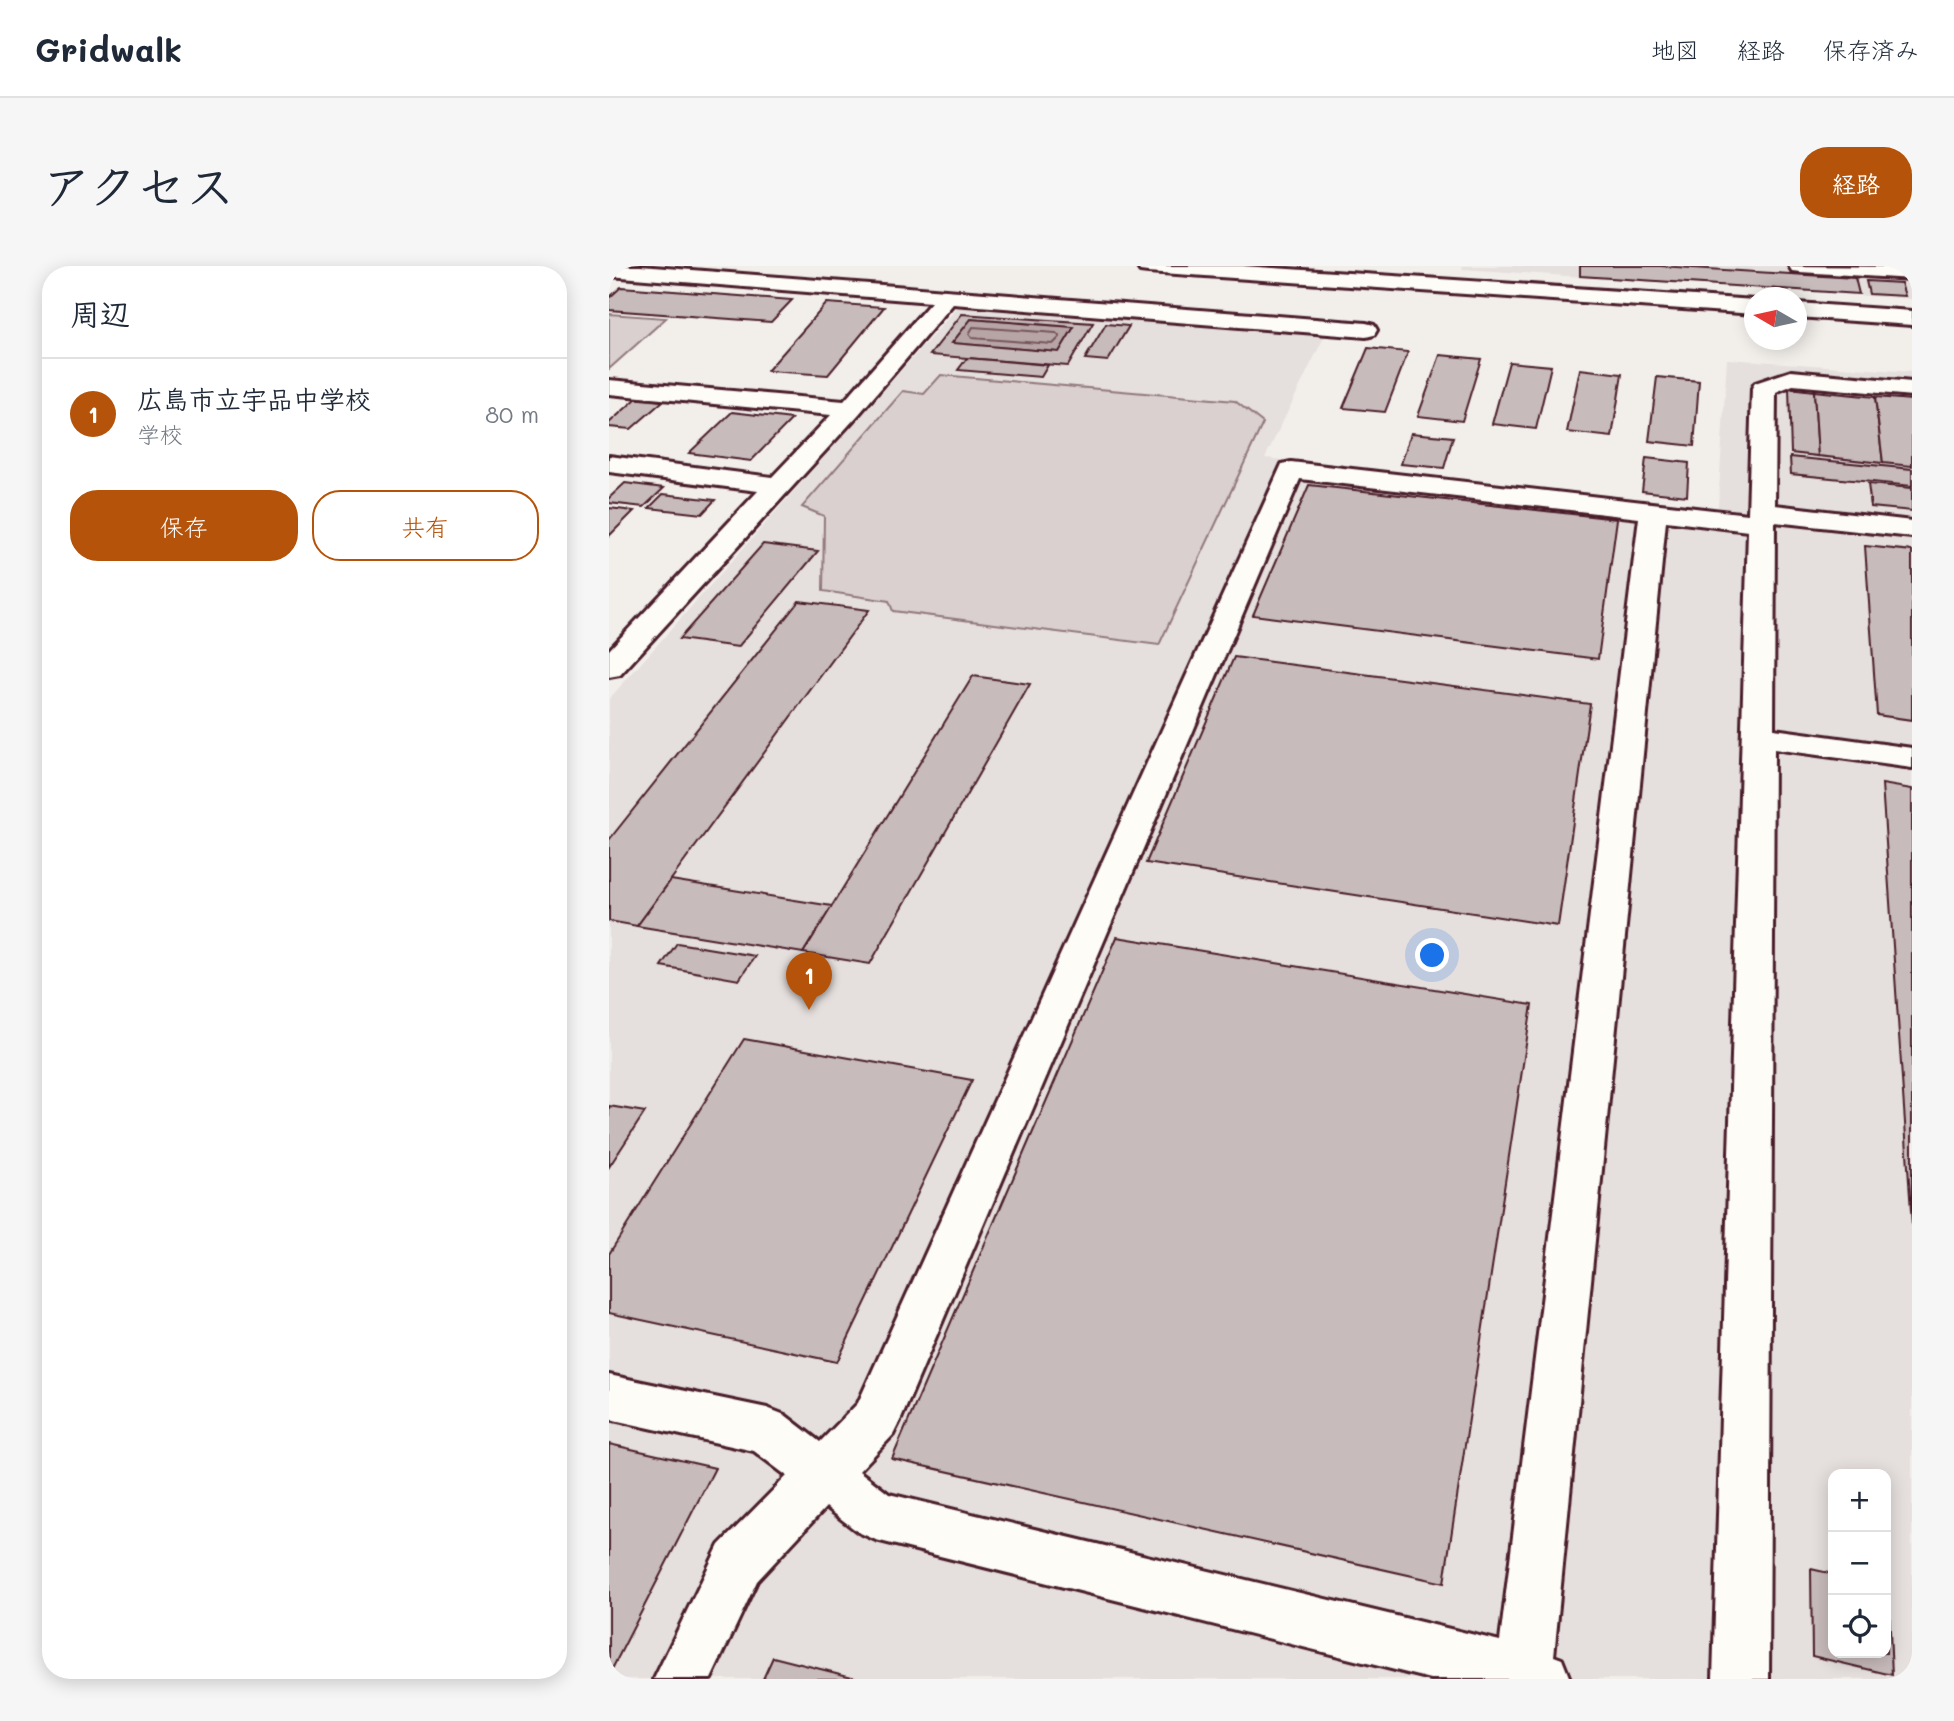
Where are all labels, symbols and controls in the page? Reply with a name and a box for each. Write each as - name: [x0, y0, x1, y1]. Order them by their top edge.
- text: Gridwalk: [35, 27, 182, 70]
- text: 地図: [1651, 34, 1699, 65]
- text: 経路: [1737, 34, 1785, 65]
- text: 保存済み: [1823, 34, 1919, 65]
- button: 経路: [1800, 147, 1912, 218]
- text: アクセス: [42, 153, 235, 216]
- north arrow: [1744, 287, 1807, 350]
- text: 周辺: [70, 293, 130, 333]
- text: 広島市立宇品中学校: [137, 382, 371, 416]
- text: 1: [88, 399, 98, 429]
- text: 80 m: [485, 399, 539, 429]
- text: 学校: [137, 419, 183, 449]
- button: 保存: [70, 490, 298, 561]
- button: 共有: [312, 490, 539, 561]
- your location: [1415, 938, 1449, 972]
- pin: 1: [786, 952, 832, 1010]
- map controls: [1828, 1469, 1891, 1658]
- button: +: [1828, 1469, 1891, 1532]
- button: −: [1828, 1532, 1891, 1595]
- button: locate: [1828, 1595, 1891, 1658]

